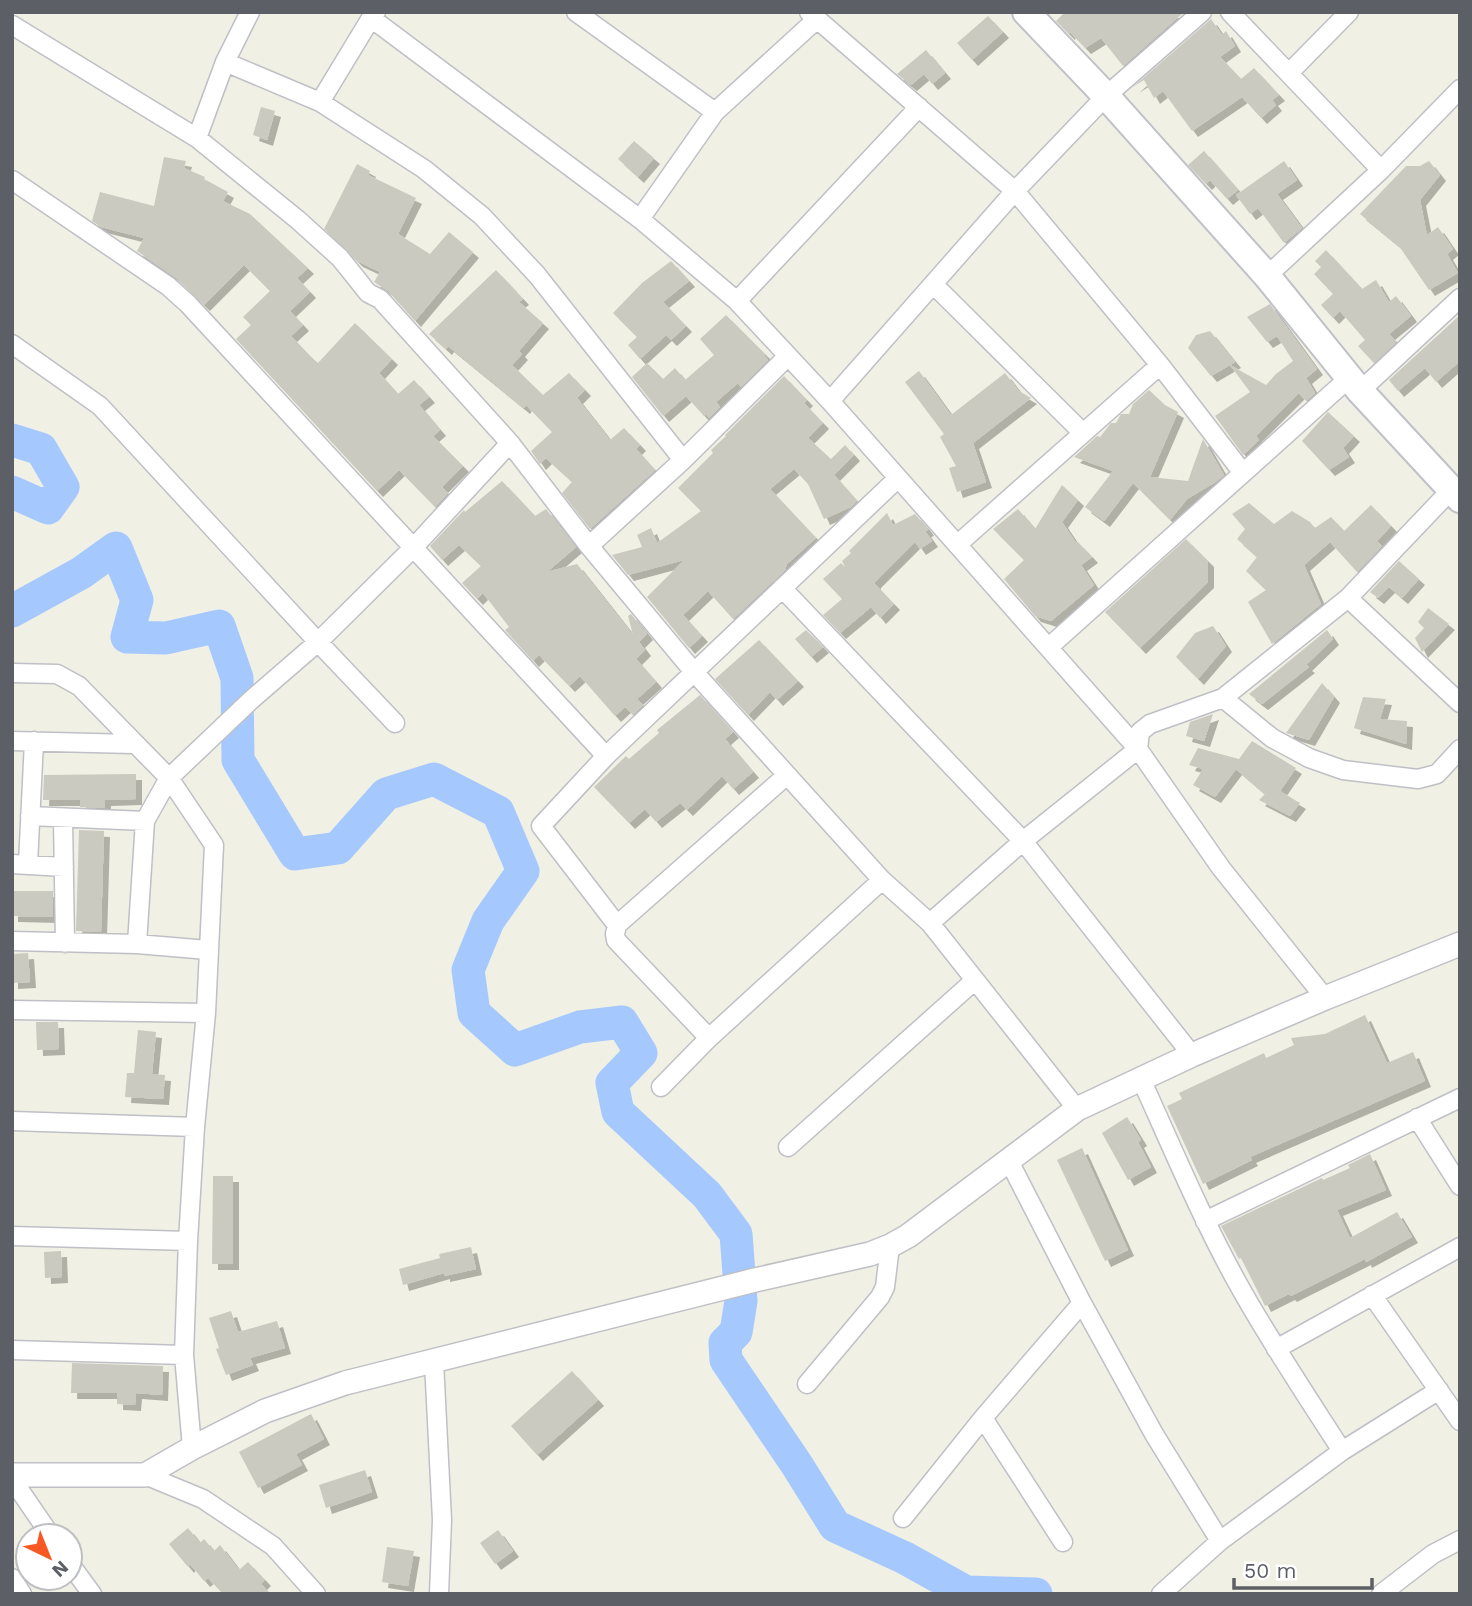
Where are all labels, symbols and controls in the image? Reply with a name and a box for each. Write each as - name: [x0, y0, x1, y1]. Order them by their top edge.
- north arrow: [14, 1522, 84, 1592]
- scale bar: [1234, 1546, 1372, 1590]
- text: N: [47, 1556, 73, 1582]
- text: 50 m: [1244, 1558, 1296, 1583]

